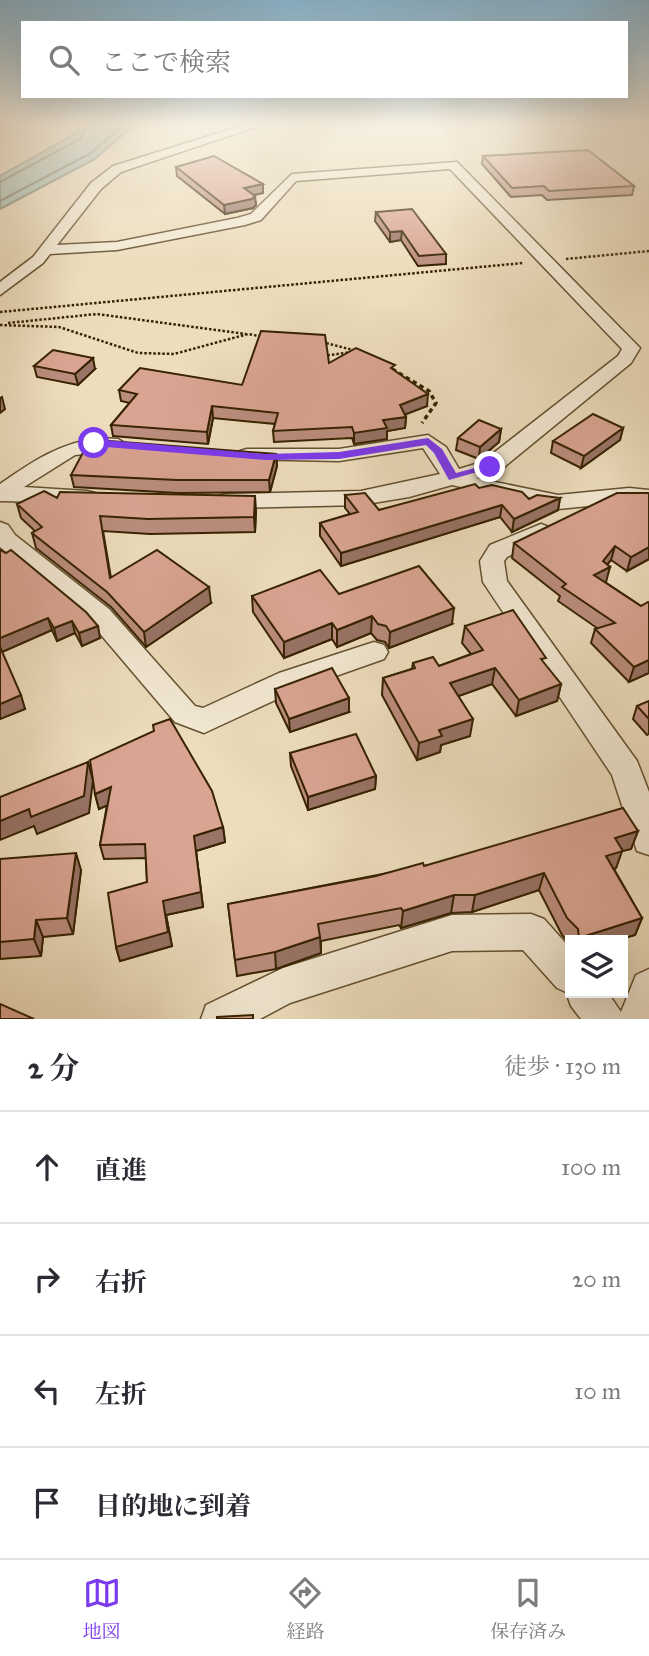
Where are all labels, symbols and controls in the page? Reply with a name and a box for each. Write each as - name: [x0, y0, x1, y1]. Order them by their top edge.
- search box: [21, 21, 628, 98]
- icon: search: [45, 41, 83, 79]
- text: ここで検索: [101, 46, 231, 78]
- route start: [78, 427, 109, 458]
- route end: [474, 451, 505, 482]
- map controls: [565, 935, 628, 998]
- button: layers: [565, 935, 628, 998]
- text: 2 分: [28, 1050, 79, 1086]
- text: 徒歩 · 130 m: [504, 1052, 621, 1080]
- icon: ahead: [28, 1148, 66, 1186]
- text: 100 m: [561, 1153, 621, 1181]
- text: 直進: [95, 1154, 147, 1186]
- icon: right: [28, 1260, 66, 1298]
- text: 20 m: [572, 1265, 621, 1293]
- text: 右折: [95, 1266, 147, 1298]
- icon: left: [28, 1372, 66, 1410]
- text: 10 m: [574, 1377, 621, 1405]
- text: 左折: [95, 1378, 147, 1410]
- icon: arrive: [28, 1484, 66, 1522]
- text: 目的地に到着: [95, 1490, 251, 1522]
- tab: 地図: [83, 1574, 121, 1643]
- tab: 経路: [286, 1574, 324, 1643]
- tab: 保存済み: [490, 1574, 566, 1643]

